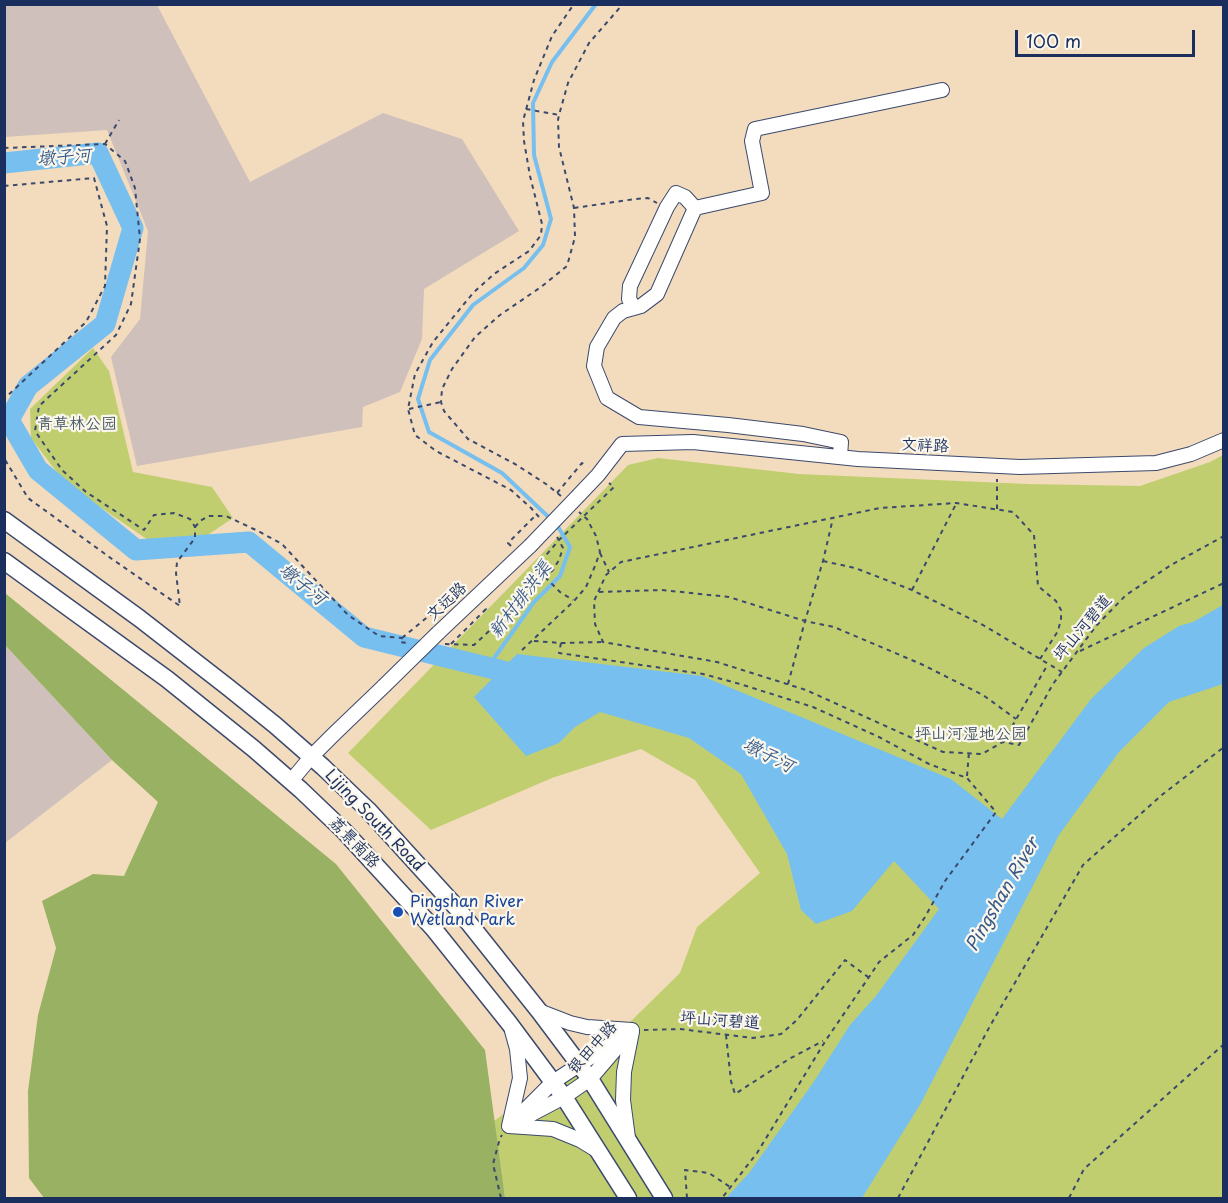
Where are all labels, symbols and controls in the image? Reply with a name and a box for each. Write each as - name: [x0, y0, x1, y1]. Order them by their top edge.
- scale bar: [1018, 18, 1198, 56]
- text: 100 m: [1026, 27, 1081, 54]
- water label: 墩子河: [36, 145, 92, 171]
- park label: 青草林公园: [37, 415, 117, 435]
- street label: 文祥路: [901, 435, 949, 457]
- water label: 新村排洪渠: [485, 558, 557, 642]
- water label: 墩子河: [274, 559, 330, 611]
- street label: 文远路: [423, 579, 471, 625]
- street label: 坪山河碧道: [1050, 591, 1116, 665]
- park label: 坪山河湿地公园: [915, 725, 1027, 745]
- water label: 墩子河: [739, 734, 797, 778]
- street label: Lijing South Road: [321, 766, 427, 876]
- street label: 荔景南路: [325, 813, 383, 873]
- water label: Pingshan River: [962, 835, 1044, 955]
- place label: Pingshan River Wetland Park: [410, 893, 523, 931]
- marker: Pingshan River Wetland Park: [391, 905, 405, 919]
- street label: 坪山河碧道: [679, 1009, 761, 1033]
- street label: 银田中路: [564, 1018, 622, 1078]

